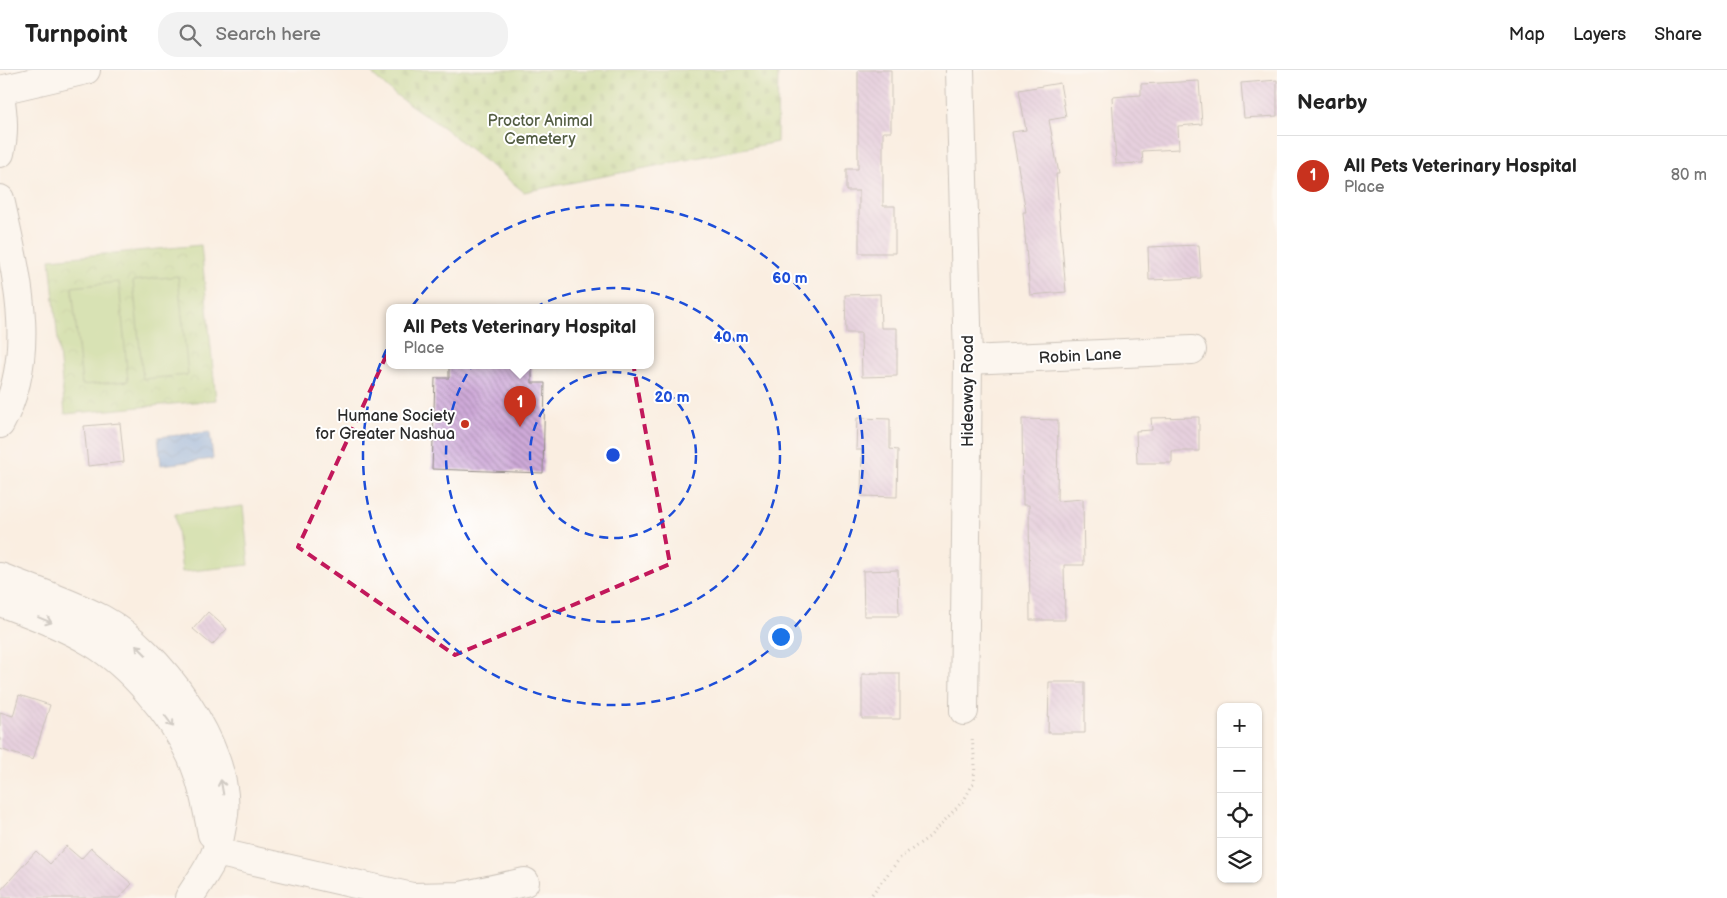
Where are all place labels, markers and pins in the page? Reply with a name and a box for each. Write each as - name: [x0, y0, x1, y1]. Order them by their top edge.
- pin: 1: [504, 386, 536, 427]
- place label: Humane Society for Greater Nashua: [316, 407, 456, 444]
- marker: Humane Society for Greater Nashua: [459, 418, 471, 430]
- centre of rings: [604, 446, 622, 464]

